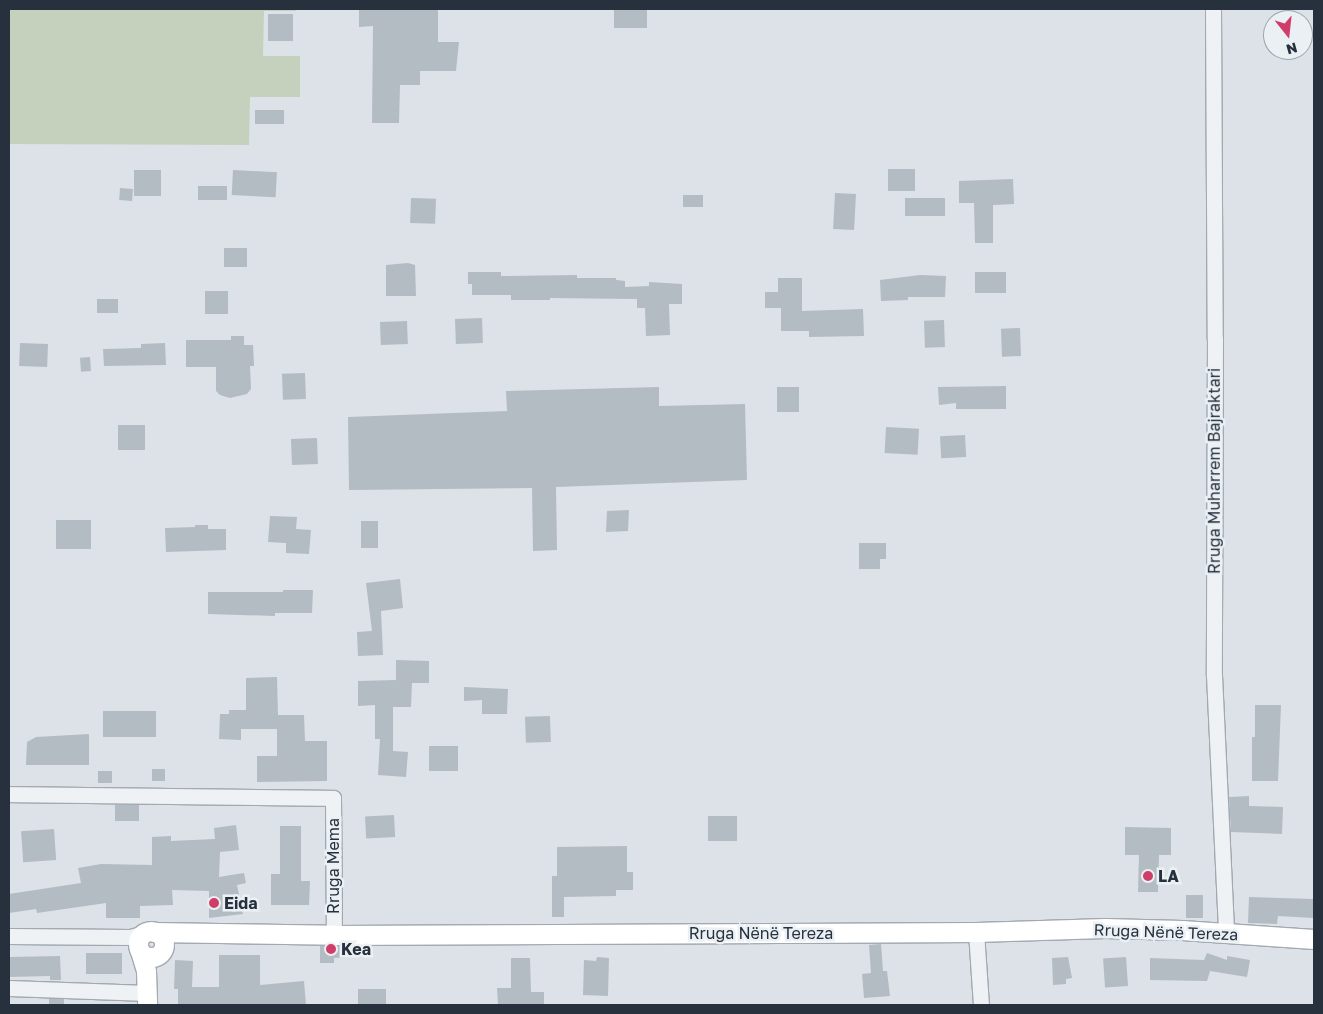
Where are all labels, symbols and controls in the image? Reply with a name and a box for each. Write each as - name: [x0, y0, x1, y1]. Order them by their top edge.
- north arrow: [1263, 10, 1313, 60]
- text: N: [1285, 39, 1299, 59]
- street label: Rruga Muharrem Bajraktari: [1204, 368, 1224, 574]
- street label: Rruga Mema: [323, 818, 343, 914]
- place label: LA: [1158, 866, 1179, 886]
- marker: LA: [1142, 870, 1154, 882]
- place label: Eida: [224, 893, 257, 913]
- marker: Eida: [208, 897, 220, 909]
- street label: Rruga Nënë Tereza: [1093, 920, 1239, 944]
- street label: Rruga Nënë Tereza: [689, 923, 833, 943]
- place label: Kea: [341, 939, 371, 959]
- marker: Kea: [325, 943, 337, 955]

